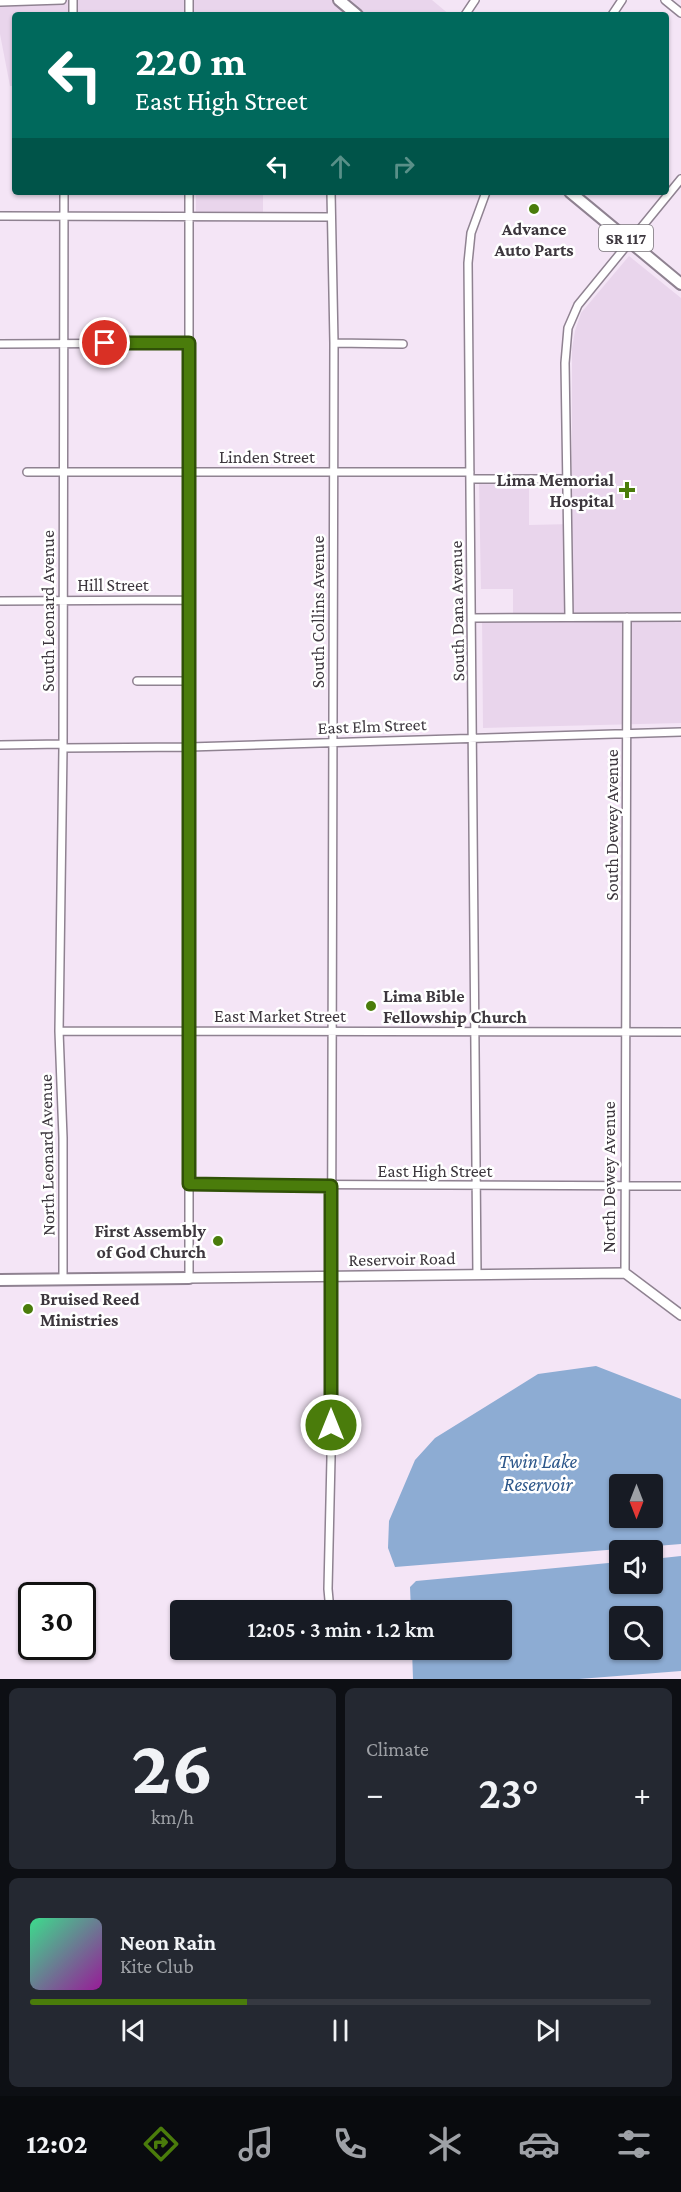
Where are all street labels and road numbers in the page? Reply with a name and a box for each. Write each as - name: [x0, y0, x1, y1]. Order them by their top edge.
- road number: SR 117: [599, 225, 653, 251]
- street label: Linden Street: [219, 447, 316, 467]
- street label: South Leonard Avenue: [38, 530, 58, 692]
- street label: South Collins Avenue: [308, 536, 328, 688]
- street label: South Dana Avenue: [446, 540, 468, 681]
- street label: Hill Street: [77, 575, 150, 595]
- street label: East Elm Street: [317, 714, 428, 738]
- street label: South Dewey Avenue: [602, 749, 622, 901]
- street label: East Market Street: [214, 1006, 347, 1026]
- street label: North Leonard Avenue: [36, 1074, 58, 1236]
- street label: North Dewey Avenue: [599, 1101, 619, 1253]
- street label: East High Street: [378, 1161, 494, 1181]
- street label: Reservoir Road: [348, 1248, 456, 1270]

